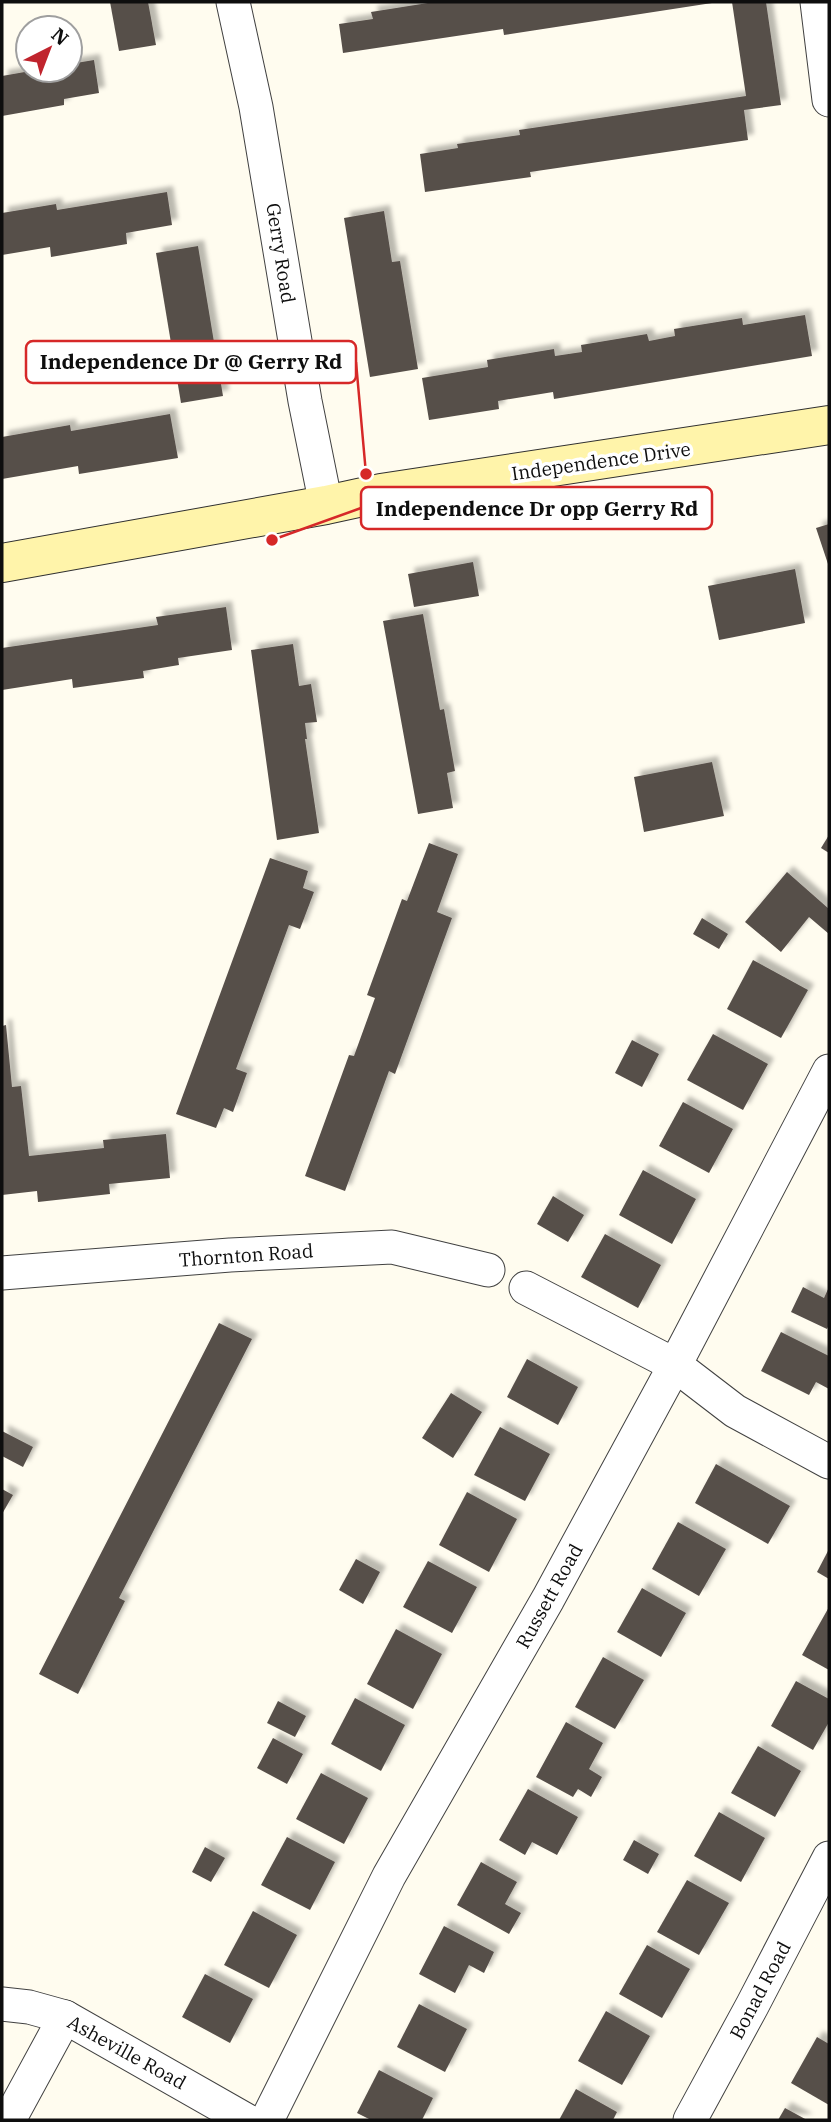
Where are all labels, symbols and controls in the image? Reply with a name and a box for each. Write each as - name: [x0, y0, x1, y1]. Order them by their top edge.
- north arrow: [14, 14, 84, 84]
- text: N: [47, 22, 74, 50]
- street label: Gerry Road: [261, 201, 301, 305]
- callout: Independence Dr @ Gerry Rd: [26, 341, 356, 383]
- text: Independence Dr @ Gerry Rd: [40, 347, 342, 375]
- street label: Independence Drive: [510, 437, 692, 485]
- callout: Independence Dr opp Gerry Rd: [361, 487, 712, 529]
- text: Independence Dr opp Gerry Rd: [376, 494, 698, 522]
- street label: Thornton Road: [178, 1238, 314, 1272]
- street label: Russett Road: [510, 1539, 588, 1653]
- street label: Bonad Road: [724, 1937, 796, 2043]
- street label: Asheville Road: [64, 2010, 190, 2094]

